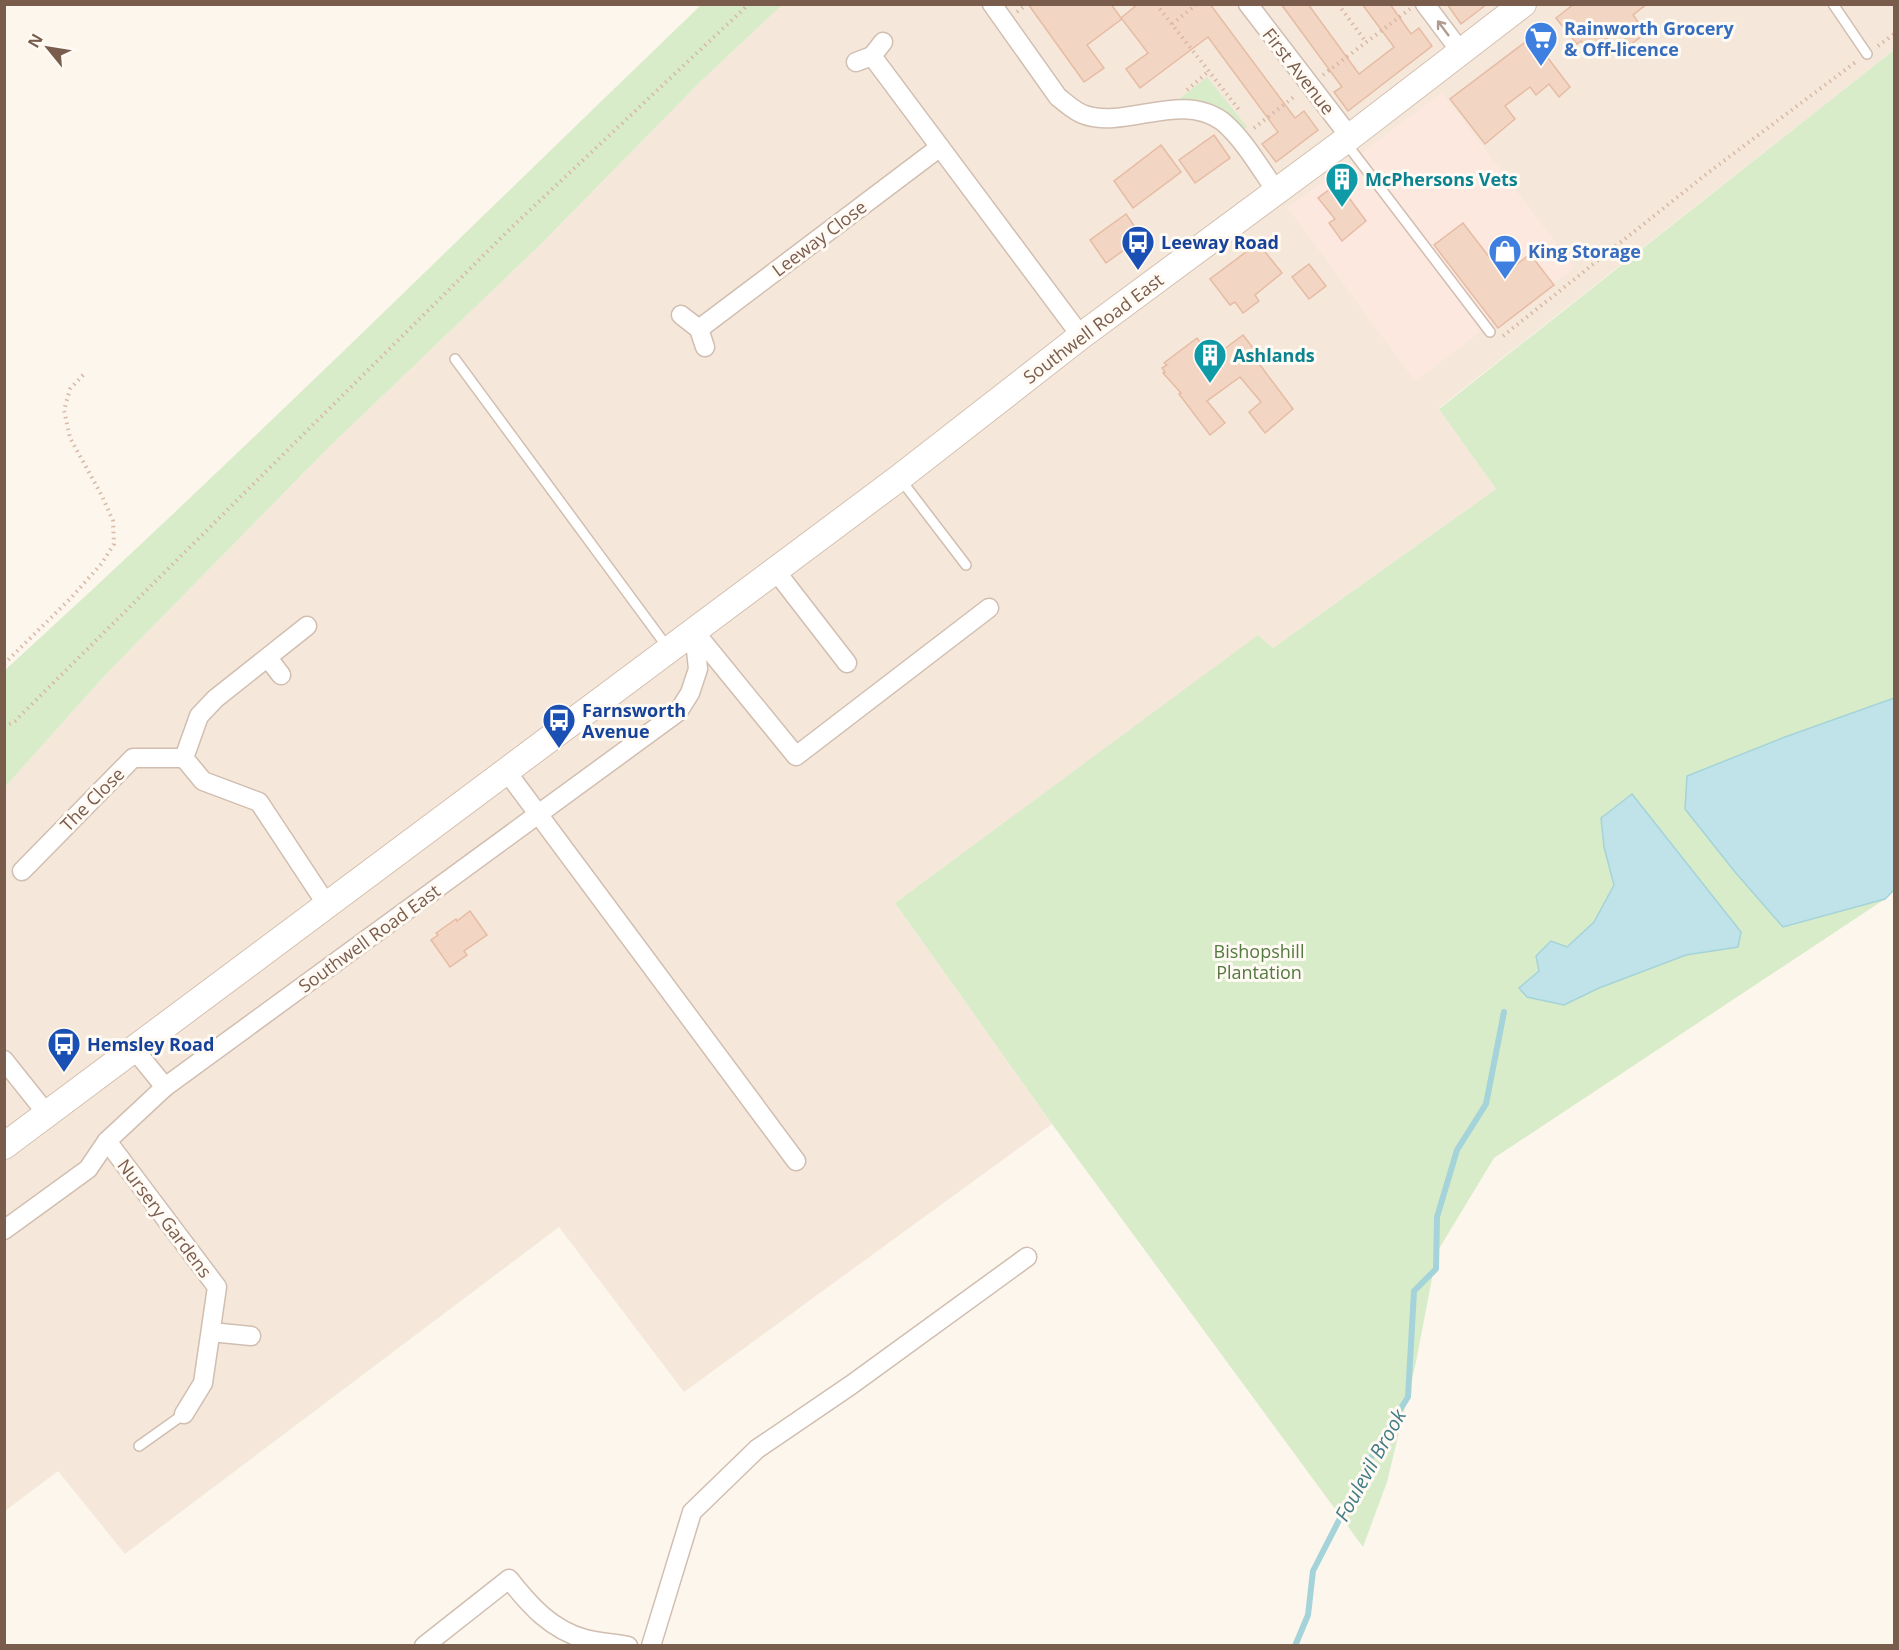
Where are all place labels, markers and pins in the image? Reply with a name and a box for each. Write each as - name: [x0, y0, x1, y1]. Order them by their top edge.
- place label: Rainworth Grocery & Off-licence: [1564, 16, 1735, 61]
- supermarket icon: Rainworth Grocery & Off-licence: [1523, 20, 1559, 67]
- building icon: McPhersons Vets: [1324, 161, 1360, 208]
- place label: McPhersons Vets: [1365, 167, 1518, 191]
- bus stop icon: Leeway Road: [1120, 224, 1156, 271]
- place label: Leeway Road: [1161, 230, 1279, 254]
- shop icon: King Storage: [1487, 233, 1523, 280]
- place label: King Storage: [1528, 239, 1641, 263]
- building icon: Ashlands: [1192, 337, 1228, 384]
- place label: Ashlands: [1233, 343, 1315, 367]
- place label: Farnsworth Avenue: [582, 698, 686, 743]
- bus stop icon: Farnsworth Avenue: [541, 702, 577, 749]
- bus stop icon: Hemsley Road: [46, 1026, 82, 1073]
- place label: Hemsley Road: [87, 1032, 214, 1056]

